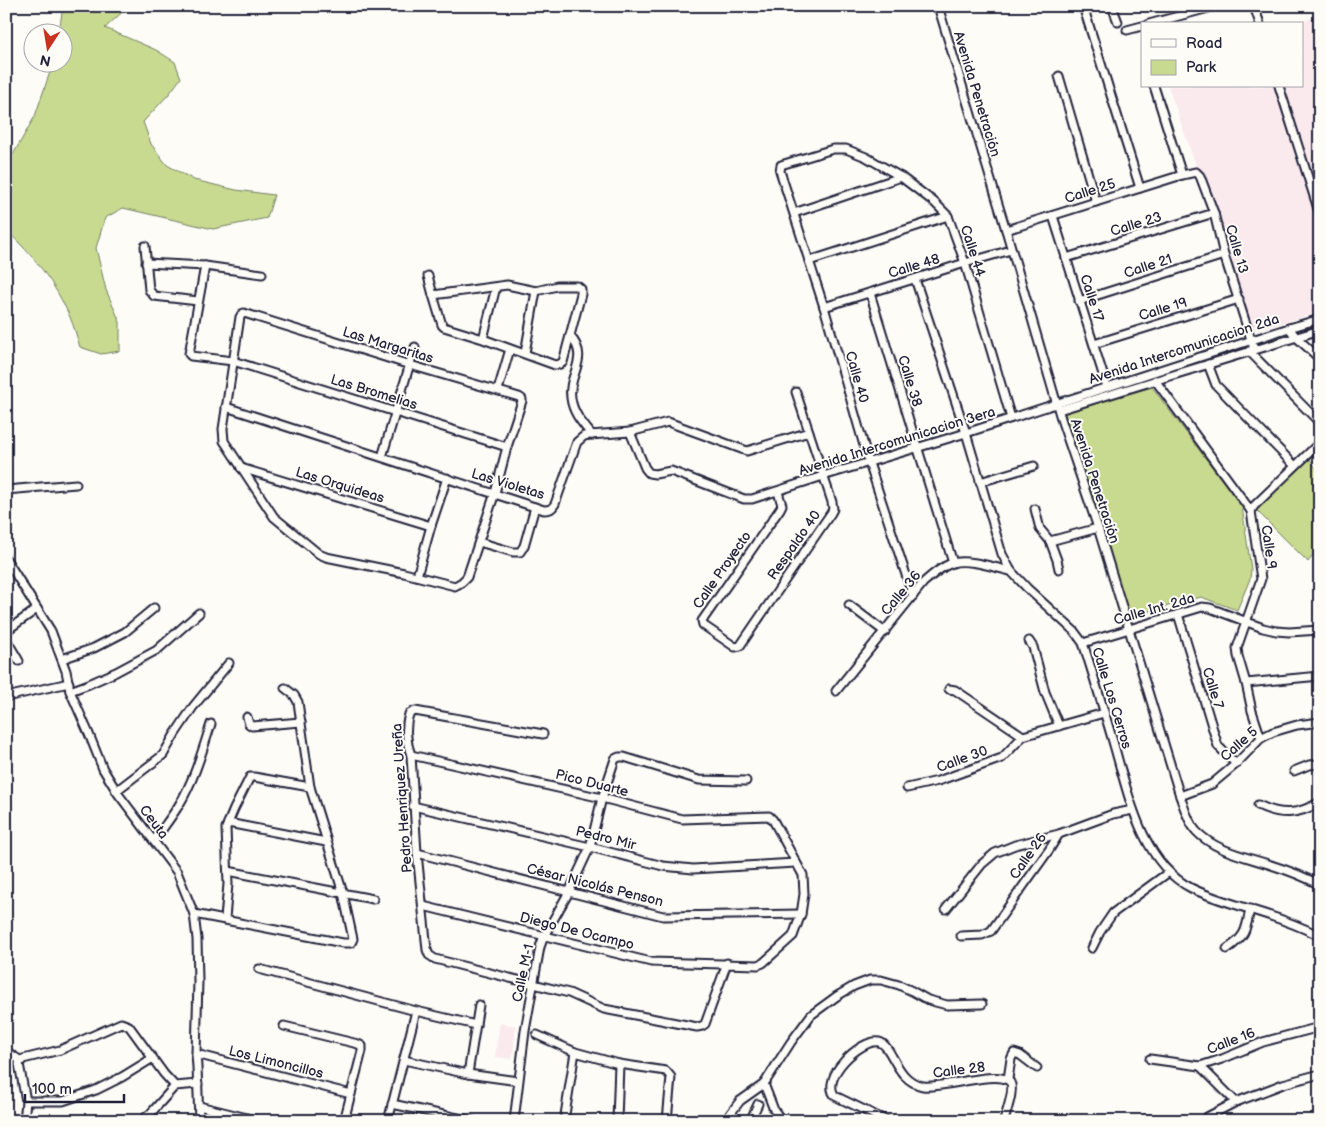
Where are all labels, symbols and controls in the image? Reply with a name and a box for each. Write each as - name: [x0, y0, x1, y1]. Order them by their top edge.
- north arrow: [22, 22, 72, 72]
- legend: [1141, 22, 1304, 88]
- street label: Avenida Penetración: [950, 29, 1004, 159]
- text: Road: [1186, 34, 1222, 53]
- text: N: [38, 51, 52, 70]
- text: Park: [1186, 58, 1217, 77]
- street label: Calle 25: [1062, 175, 1118, 207]
- street label: Calle 23: [1108, 208, 1164, 240]
- street label: Calle 44: [957, 223, 989, 279]
- street label: Calle 13: [1222, 223, 1252, 275]
- street label: Calle 48: [886, 250, 942, 282]
- street label: Calle 21: [1122, 250, 1174, 282]
- street label: Calle 17: [1076, 272, 1108, 324]
- street label: Calle 19: [1137, 294, 1189, 324]
- street label: Avenida Intercomunicacion 2da: [1087, 310, 1281, 388]
- street label: Las Margaritas: [341, 323, 436, 367]
- street label: Calle 40: [842, 349, 872, 405]
- street label: Calle 38: [894, 353, 926, 409]
- street label: Las Bromelias: [329, 371, 419, 413]
- street label: Avenida Intercomunicacion 3era: [797, 403, 997, 479]
- street label: Avenida Penetración: [1067, 416, 1123, 546]
- street label: Las Orquideas: [293, 463, 387, 507]
- street label: Las Violetas: [469, 465, 547, 503]
- street label: Respaldo 40: [764, 507, 824, 583]
- street label: Calle 9: [1258, 524, 1280, 570]
- street label: Calle Proyecto: [689, 528, 755, 612]
- street label: Calle 36: [877, 567, 925, 619]
- street label: Calle Int. 2da: [1112, 589, 1196, 629]
- street label: Calle Los Cerros: [1088, 645, 1136, 751]
- street label: Calle 7: [1199, 665, 1227, 711]
- street label: Pedro Henriquez Ureña: [388, 723, 416, 873]
- street label: Calle 5: [1217, 723, 1261, 765]
- street label: Calle 30: [934, 742, 990, 776]
- street label: Pico Duarte: [554, 766, 630, 800]
- street label: Ceuta: [136, 802, 172, 842]
- street label: Pedro Mir: [574, 822, 639, 854]
- street label: Calle 26: [1006, 829, 1050, 883]
- street label: César Nicolás Penson: [525, 860, 665, 910]
- street label: Diego De Ocampo: [518, 909, 636, 953]
- street label: Calle M-1: [509, 943, 537, 1003]
- street label: Calle 16: [1205, 1024, 1258, 1058]
- street label: Los Limoncillos: [227, 1042, 325, 1082]
- street label: Calle 28: [932, 1058, 986, 1082]
- scale bar: [25, 1072, 124, 1104]
- text: 100 m: [32, 1080, 72, 1099]

